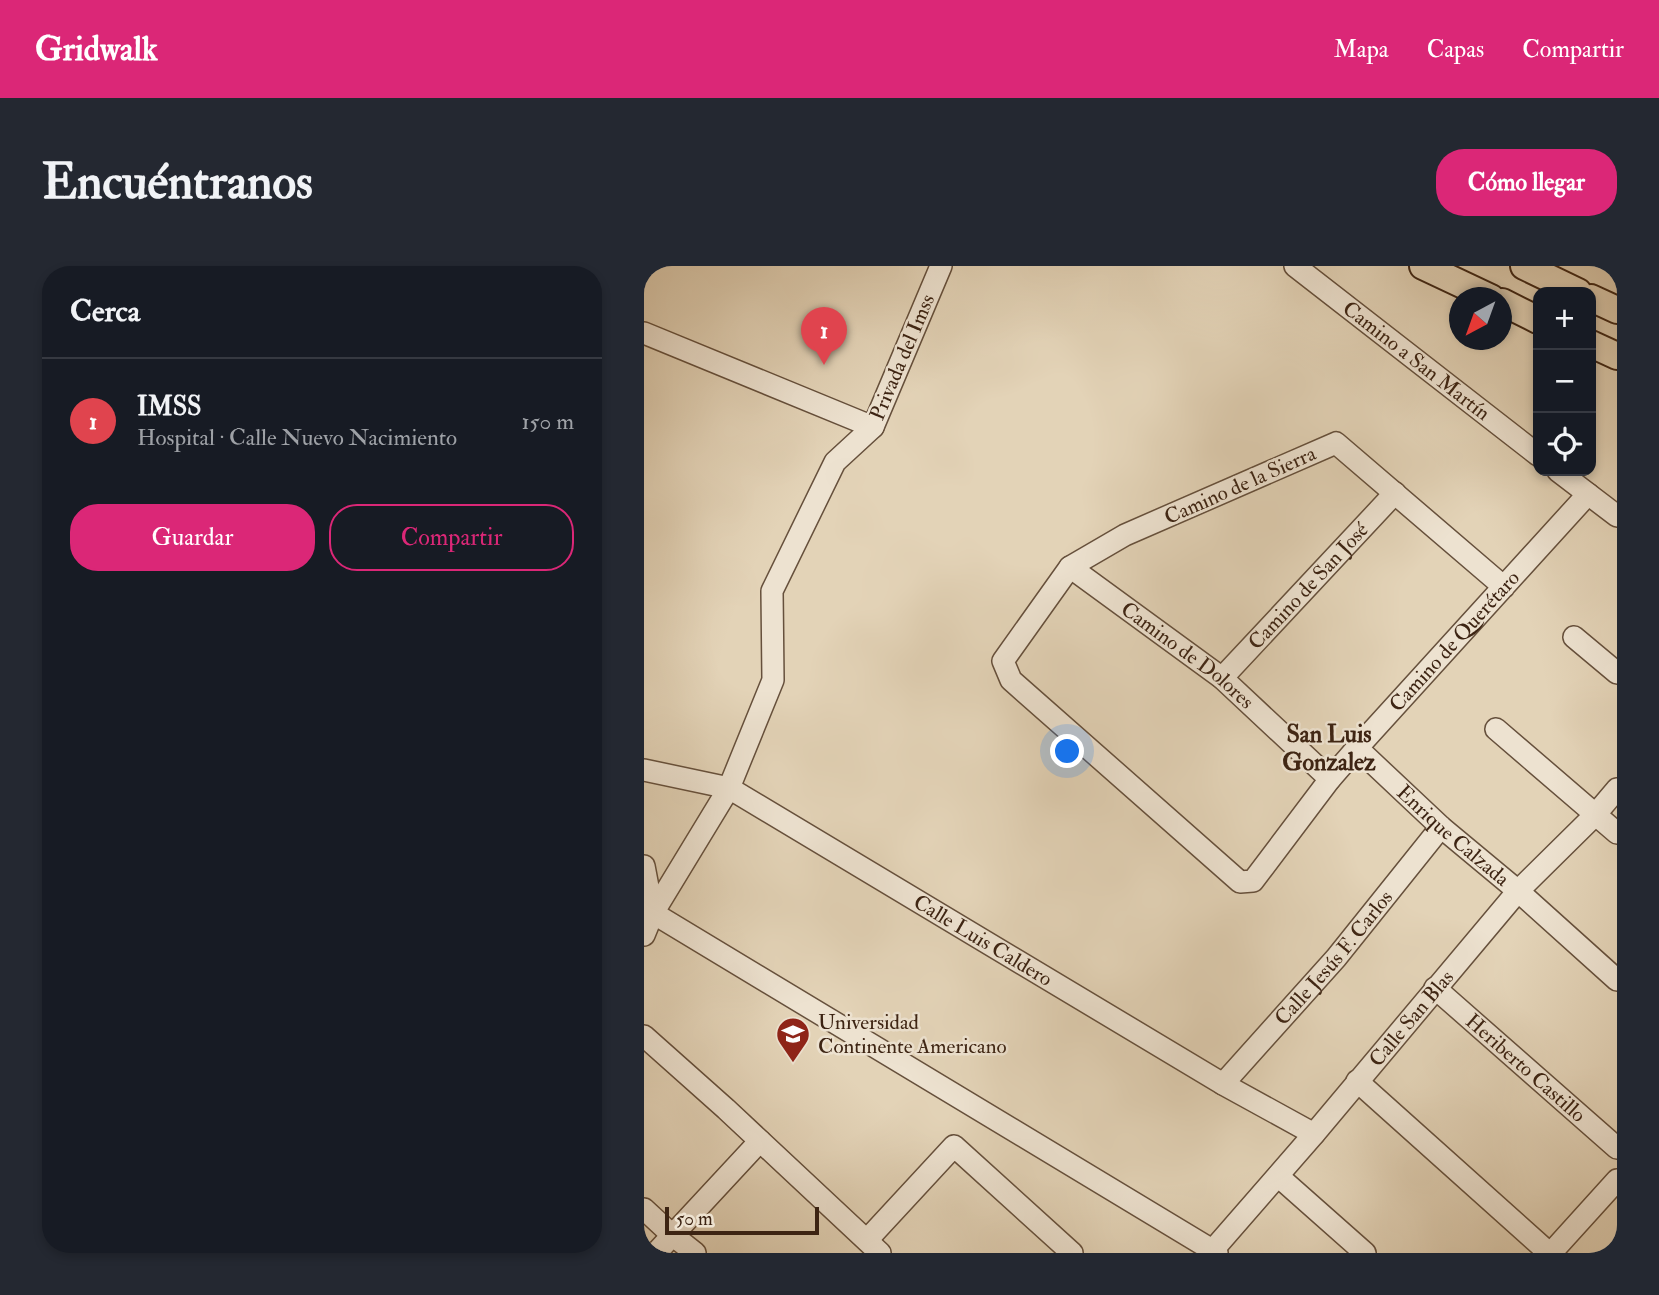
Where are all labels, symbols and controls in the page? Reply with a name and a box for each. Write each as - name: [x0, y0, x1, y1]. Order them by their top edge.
- text: Gridwalk: [35, 29, 158, 70]
- text: Mapa: [1334, 34, 1389, 65]
- text: Capas: [1427, 34, 1484, 65]
- text: Compartir: [1522, 34, 1624, 65]
- button: Cómo llegar: [1436, 149, 1617, 216]
- text: Encuéntranos: [42, 152, 313, 213]
- north arrow: [1449, 287, 1512, 350]
- map controls: [1533, 287, 1596, 476]
- button: +: [1533, 287, 1596, 350]
- street label: Privada del Imss: [864, 290, 941, 424]
- text: Cerca: [70, 293, 140, 330]
- street label: Camino a San Martín: [1337, 295, 1496, 427]
- pin: 1: [801, 307, 847, 365]
- button: −: [1533, 350, 1596, 413]
- text: IMSS: [137, 391, 202, 423]
- text: 1: [89, 407, 97, 436]
- text: 150 m: [521, 407, 574, 436]
- button: locate: [1533, 413, 1596, 476]
- text: Hospital · Calle Nuevo Nacimiento: [137, 423, 457, 452]
- street label: Camino de la Sierra: [1160, 440, 1321, 531]
- button: Guardar: [70, 504, 315, 571]
- button: Compartir: [329, 504, 574, 571]
- street label: Camino de San José: [1242, 517, 1375, 656]
- street label: Camino de Querétaro: [1383, 565, 1526, 718]
- street label: Camino de Dolores: [1115, 596, 1260, 715]
- district label: San Luis Gonzalez: [1282, 719, 1376, 778]
- your location: [1050, 734, 1084, 768]
- street label: Enrique Calzada: [1391, 779, 1515, 893]
- street label: Calle Jesús F. Carlos: [1269, 885, 1399, 1031]
- street label: Calle Luis Caldero: [908, 889, 1057, 993]
- street label: Calle San Blas: [1363, 965, 1460, 1073]
- street label: Heriberto Castillo: [1460, 1008, 1591, 1128]
- place label: Universidad Continente Americano: [818, 1009, 1007, 1060]
- school or university icon: Universidad Continente Americano: [774, 1015, 812, 1064]
- scale bar: [665, 1204, 819, 1236]
- text: 50 m: [676, 1207, 713, 1231]

